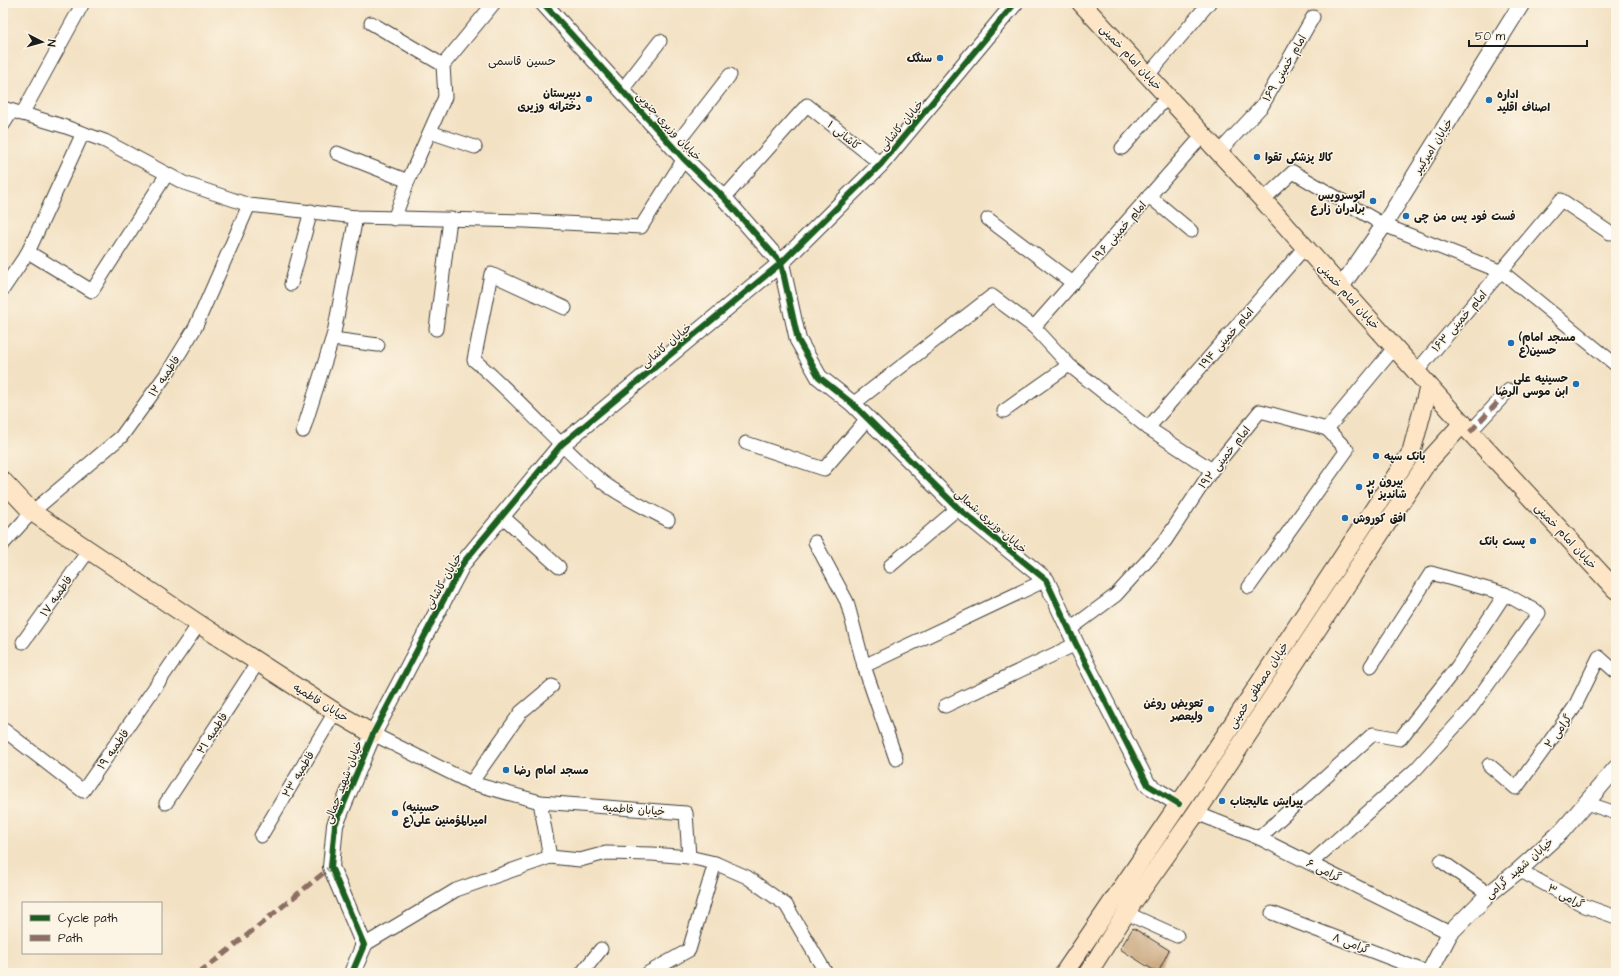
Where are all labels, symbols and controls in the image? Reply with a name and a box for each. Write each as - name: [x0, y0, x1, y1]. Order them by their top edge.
- street label: خیابان امام خمینی: [1095, 21, 1165, 94]
- north arrow: [22, 22, 62, 62]
- scale bar: [1469, 22, 1587, 48]
- text: 50 m: [1475, 28, 1506, 45]
- street label: امام خمینی ۱۶۹: [1259, 32, 1311, 105]
- text: N: [44, 39, 59, 47]
- place label: سنگک: [907, 51, 932, 66]
- district label: حسین قاسمی: [488, 53, 556, 70]
- marker: سنگک: [935, 53, 945, 63]
- place label: دبیرستان دخترانه وزیری: [517, 86, 581, 114]
- place label: اداره اصناف اقلید: [1497, 87, 1550, 115]
- street label: خیابان وزیری جنوبی: [633, 89, 704, 164]
- marker: دبیرستان دخترانه وزیری: [584, 94, 594, 104]
- marker: اداره اصناف اقلید: [1484, 95, 1494, 105]
- street label: خیابان کاشانی: [876, 97, 927, 154]
- street label: خیابان امیرکبیر: [1410, 116, 1456, 178]
- street label: کاشانی ۱: [824, 117, 864, 154]
- place label: کالا پزشکی تقوا: [1265, 150, 1333, 165]
- marker: کالا پزشکی تقوا: [1252, 152, 1262, 162]
- place label: اتوسرویس برادران زارع: [1311, 188, 1365, 216]
- marker: اتوسرویس برادران زارع: [1368, 196, 1378, 206]
- street label: امام خمینی ۱۹۶: [1089, 198, 1150, 265]
- place label: فست فود پس من چی: [1414, 209, 1516, 224]
- marker: فست فود پس من چی: [1401, 211, 1411, 221]
- street label: خیابان امام خمینی: [1314, 260, 1383, 334]
- street label: امام خمینی ۱۶۳: [1428, 287, 1491, 356]
- street label: امام خمینی ۱۹۴: [1196, 304, 1258, 373]
- street label: خیابان کاشانی: [638, 320, 695, 371]
- place label: (مسجد امام حسین(ع: [1518, 330, 1576, 358]
- marker: (مسجد امام حسین(ع: [1506, 338, 1516, 348]
- street label: فاطمیه ۱۲: [145, 353, 184, 400]
- place label: حسینیه علی ابن موسی الرضا: [1495, 371, 1568, 399]
- marker: حسینیه علی ابن موسی الرضا: [1571, 379, 1581, 389]
- street label: امام خمینی ۱۹۲: [1195, 423, 1254, 492]
- place label: بانک سپه: [1384, 449, 1426, 464]
- marker: بانک سپه: [1371, 451, 1381, 461]
- place label: بیرون بر شاندیز ۲: [1366, 474, 1407, 502]
- marker: بیرون بر شاندیز ۲: [1354, 482, 1364, 492]
- street label: خیابان وزیری شمالی: [951, 486, 1030, 557]
- street label: خیابان امام خمینی: [1530, 500, 1600, 573]
- place label: افق کوروش: [1353, 511, 1406, 526]
- marker: افق کوروش: [1340, 513, 1350, 523]
- place label: پست بانک: [1479, 534, 1526, 549]
- marker: پست بانک: [1528, 536, 1538, 546]
- street label: خیابان کاشانی: [422, 551, 465, 612]
- street label: فاطمیه ۱۷: [37, 573, 76, 620]
- street label: خیابان مصطفی خمینی: [1225, 639, 1292, 731]
- street label: خیابان فاطمیه: [290, 680, 351, 725]
- place label: تعویض روغن ولیعصر: [1143, 696, 1204, 724]
- marker: تعویض روغن ولیعصر: [1206, 704, 1216, 714]
- street label: فاطمیه ۲۱: [193, 710, 231, 757]
- street label: گرامی ۲: [1541, 711, 1576, 751]
- street label: فاطمیه ۱۹: [94, 726, 133, 772]
- street label: خیابان شهید جمالی: [321, 738, 366, 826]
- street label: فاطمیه ۲۳: [279, 748, 318, 800]
- place label: مسجد امام رضا: [514, 763, 589, 779]
- marker: مسجد امام رضا: [501, 765, 511, 775]
- place label: پیرایش عالیجناب: [1230, 794, 1304, 809]
- marker: پیرایش عالیجناب: [1217, 796, 1227, 806]
- place label: (حسینیه امیرالمؤمنین علی(ع: [402, 800, 487, 828]
- street label: خیابان فاطمیه: [602, 800, 666, 819]
- marker: (حسینیه امیرالمؤمنین علی(ع: [390, 808, 400, 818]
- street label: خیابان شهید گرامی: [1482, 835, 1557, 902]
- street label: گرامی ۶: [1304, 856, 1344, 885]
- street label: گرامی ۳: [1545, 881, 1587, 912]
- legend: [22, 902, 162, 954]
- text: Cycle path: [58, 910, 117, 928]
- text: Path: [58, 930, 83, 947]
- street label: گرامی ۸: [1330, 930, 1372, 957]

